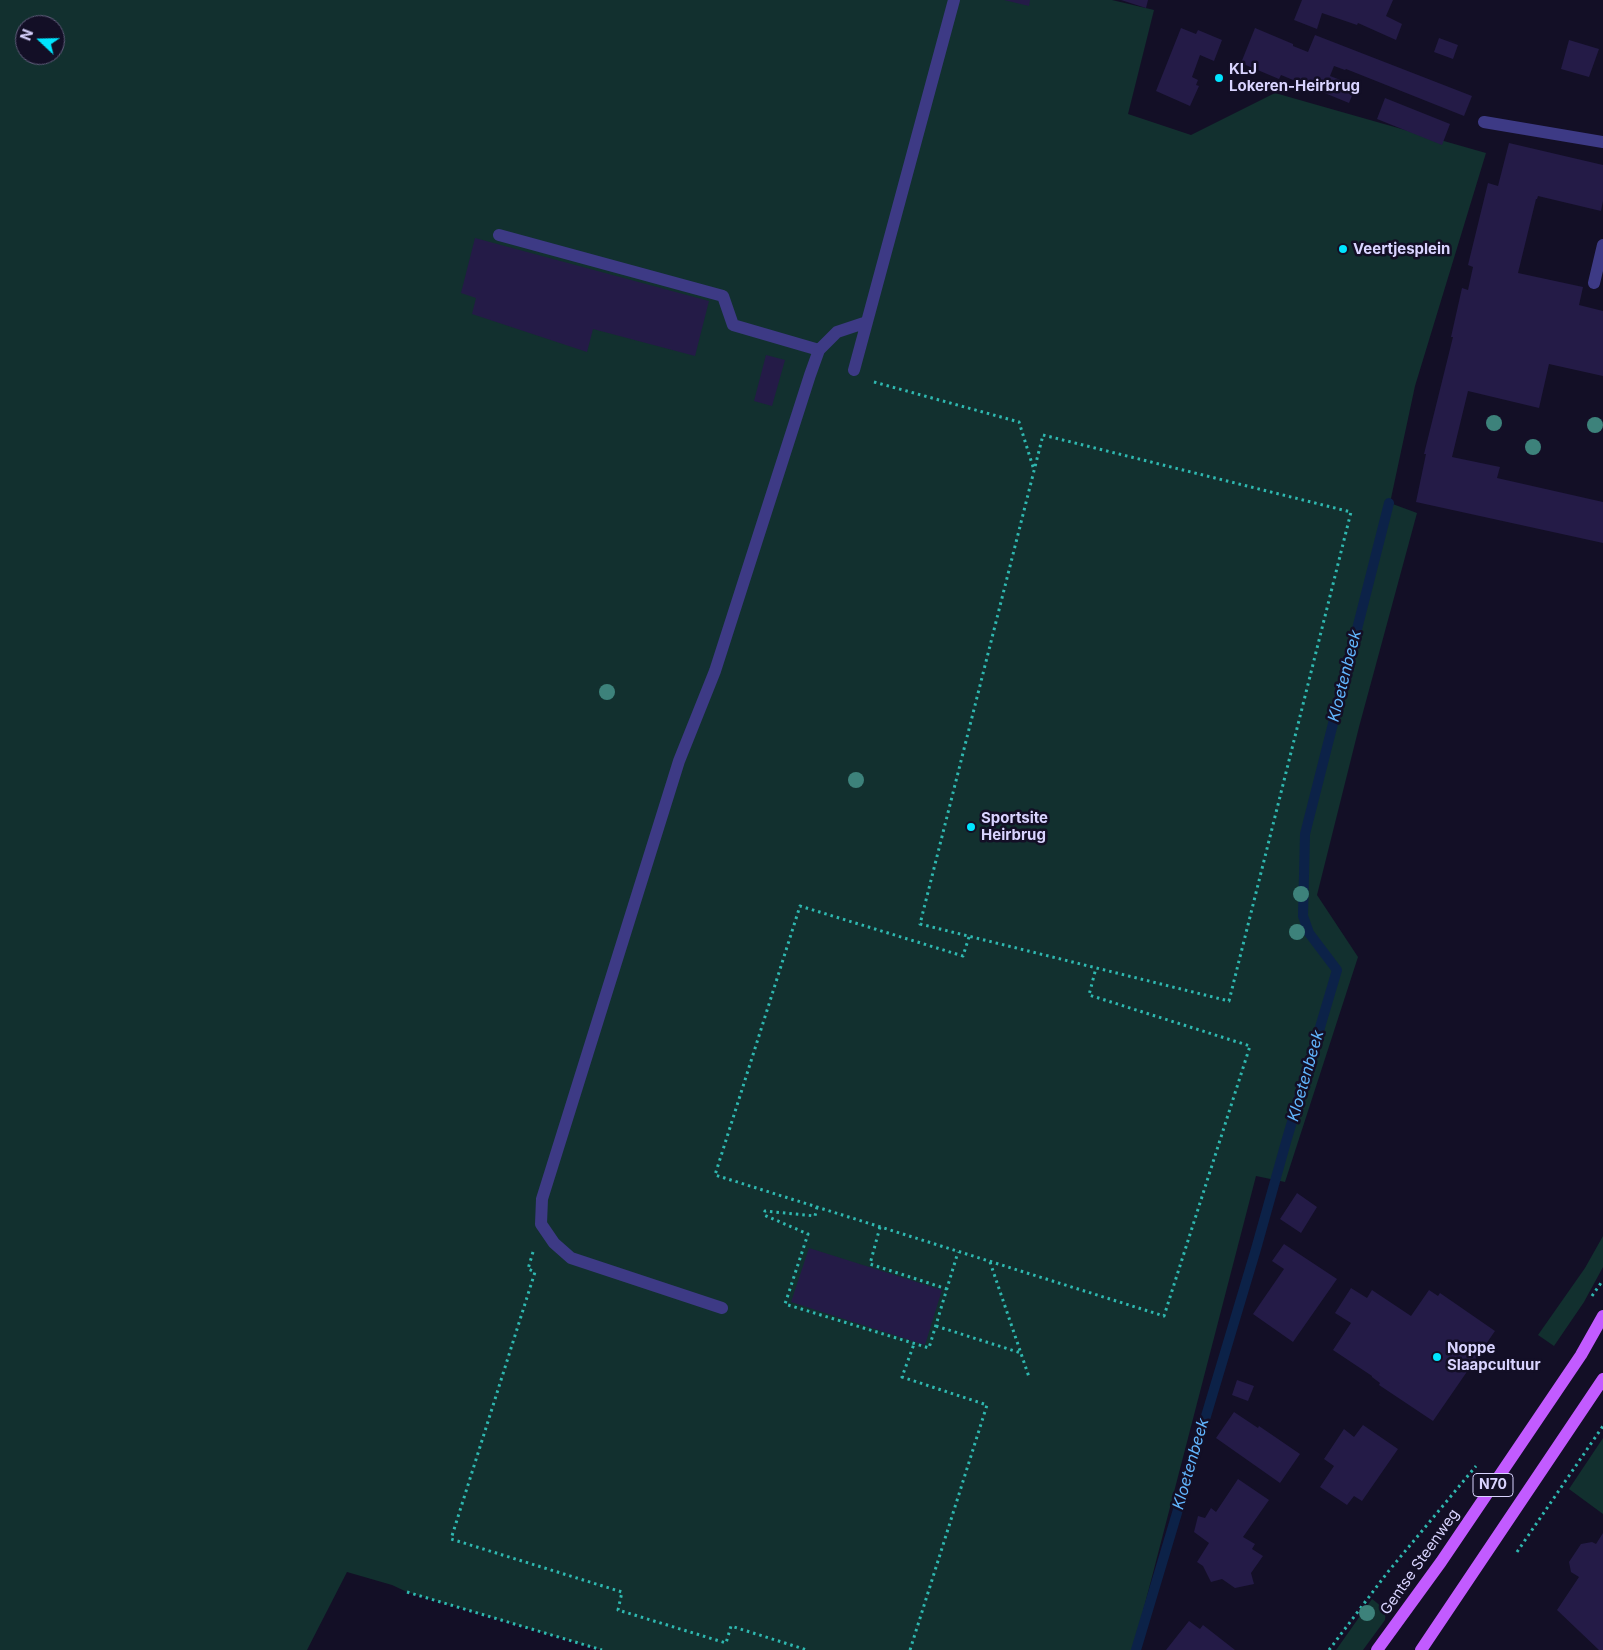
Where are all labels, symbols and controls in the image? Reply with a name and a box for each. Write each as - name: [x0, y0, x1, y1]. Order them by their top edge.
- north arrow: [15, 15, 65, 65]
- text: N: [17, 27, 36, 43]
- place label: KLJ Lokeren-Heirbrug: [1229, 60, 1360, 95]
- marker: KLJ Lokeren-Heirbrug: [1213, 72, 1225, 84]
- place label: Veertjesplein: [1353, 240, 1450, 258]
- marker: Veertjesplein: [1337, 243, 1349, 255]
- water label: Kloetenbeek: [1324, 628, 1366, 724]
- place label: Sportsite Heirbrug: [981, 809, 1048, 844]
- marker: Sportsite Heirbrug: [965, 821, 977, 833]
- water label: Kloetenbeek: [1284, 1028, 1328, 1124]
- place label: Noppe Slaapcultuur: [1447, 1339, 1540, 1374]
- marker: Noppe Slaapcultuur: [1431, 1351, 1443, 1363]
- water label: Kloetenbeek: [1169, 1416, 1213, 1512]
- road number: N70: [1473, 1474, 1513, 1496]
- street label: Gentse Steenweg: [1377, 1506, 1463, 1618]

